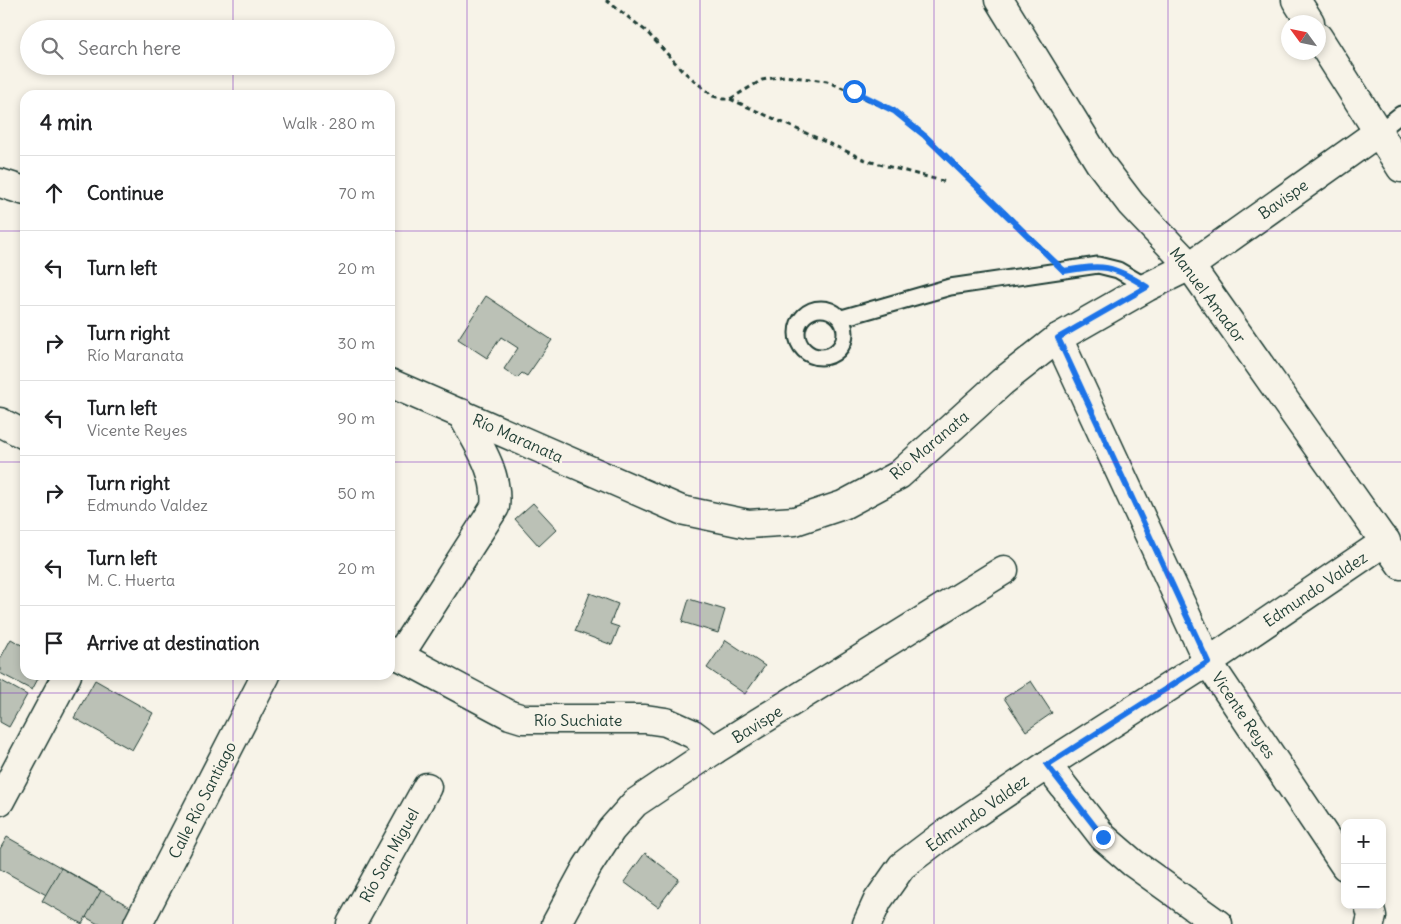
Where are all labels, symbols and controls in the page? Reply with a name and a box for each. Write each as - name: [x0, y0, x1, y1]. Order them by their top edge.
- north arrow: [1281, 15, 1326, 60]
- search box: [20, 20, 395, 75]
- icon: search: [38, 34, 66, 62]
- text: Search here: [78, 36, 181, 60]
- route start: [843, 80, 866, 103]
- text: 4 min: [40, 109, 92, 136]
- text: Walk · 280 m: [283, 113, 375, 133]
- street label: Bavispe: [1254, 175, 1312, 223]
- icon: ahead: [40, 179, 68, 207]
- text: Continue: [87, 181, 164, 205]
- text: 70 m: [339, 183, 375, 203]
- street label: Manuel Amador: [1165, 243, 1251, 347]
- icon: left: [40, 254, 68, 282]
- text: Turn left: [87, 256, 157, 280]
- text: 20 m: [338, 258, 375, 278]
- text: Turn right: [87, 321, 170, 345]
- icon: right: [40, 329, 68, 357]
- text: 30 m: [338, 333, 375, 353]
- text: Río Maranata: [87, 345, 184, 365]
- text: Turn left: [87, 396, 157, 420]
- icon: left: [40, 404, 68, 432]
- street label: Río Maranata: [885, 406, 973, 484]
- text: 90 m: [337, 408, 375, 428]
- street label: Río Maranata: [470, 409, 566, 467]
- text: Vicente Reyes: [87, 420, 187, 440]
- text: Turn right: [87, 471, 170, 495]
- icon: right: [40, 479, 68, 507]
- text: 50 m: [337, 483, 375, 503]
- text: Edmundo Valdez: [87, 495, 208, 515]
- text: Turn left: [87, 546, 157, 570]
- street label: Edmundo Valdez: [1259, 547, 1371, 631]
- icon: left: [40, 554, 68, 582]
- text: 20 m: [338, 558, 375, 578]
- text: M. C. Huerta: [87, 570, 175, 590]
- icon: arrive: [40, 629, 68, 657]
- text: Arrive at destination: [87, 631, 260, 655]
- street label: Vicente Reyes: [1208, 668, 1280, 762]
- street label: Bavispe: [728, 701, 786, 747]
- street label: Río Suchiate: [534, 710, 622, 730]
- street label: Calle Río Santiago: [164, 738, 240, 862]
- street label: Edmundo Valdez: [922, 770, 1033, 856]
- street label: Río San Miguel: [355, 804, 423, 906]
- map controls: [1341, 819, 1386, 909]
- button: +: [1341, 819, 1386, 864]
- route end: [1092, 826, 1115, 849]
- button: −: [1341, 864, 1386, 909]

